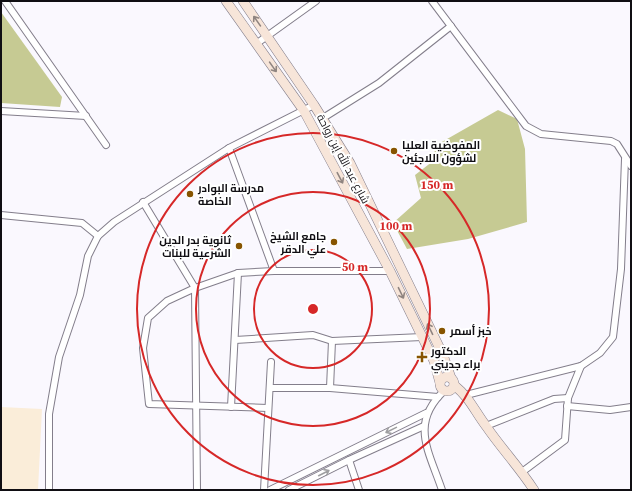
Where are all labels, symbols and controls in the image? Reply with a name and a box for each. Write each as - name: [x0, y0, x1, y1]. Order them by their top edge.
- one-way arrow: [253, 16, 261, 27]
- one-way arrow: [269, 61, 277, 72]
- street label: شارع عبد الله إبن رواحة: [313, 111, 374, 207]
- place label: المفوضية العليا لشؤون اللاجئين: [402, 138, 480, 166]
- marker: المفوضية العليا لشؤون اللاجئين: [389, 146, 399, 156]
- one-way arrow: [337, 172, 344, 184]
- text: 150 m: [421, 177, 454, 193]
- place label: مدرسة البوادر الخاصة: [197, 181, 264, 209]
- marker: مدرسة البوادر الخاصة: [185, 189, 195, 199]
- text: 100 m: [380, 218, 413, 234]
- place label: جامع الشيخ علي الدقر: [270, 229, 326, 259]
- place label: ثانوية بدر الدين الشرعية للبنات: [159, 233, 232, 261]
- marker: جامع الشيخ علي الدقر: [329, 237, 339, 247]
- marker: ثانوية بدر الدين الشرعية للبنات: [234, 241, 244, 251]
- text: 50 m: [342, 259, 368, 275]
- one-way arrow: [398, 287, 405, 299]
- centre of rings: [306, 302, 320, 316]
- one-way arrow: [426, 323, 433, 335]
- place label: خبز أسمر: [449, 324, 492, 339]
- marker: خبز أسمر: [437, 326, 447, 336]
- place label: الدكتور براء جديني: [430, 344, 480, 374]
- marker: الدكتور براء جديني: [416, 351, 428, 363]
- one-way arrow: [386, 427, 398, 434]
- one-way arrow: [317, 468, 329, 476]

